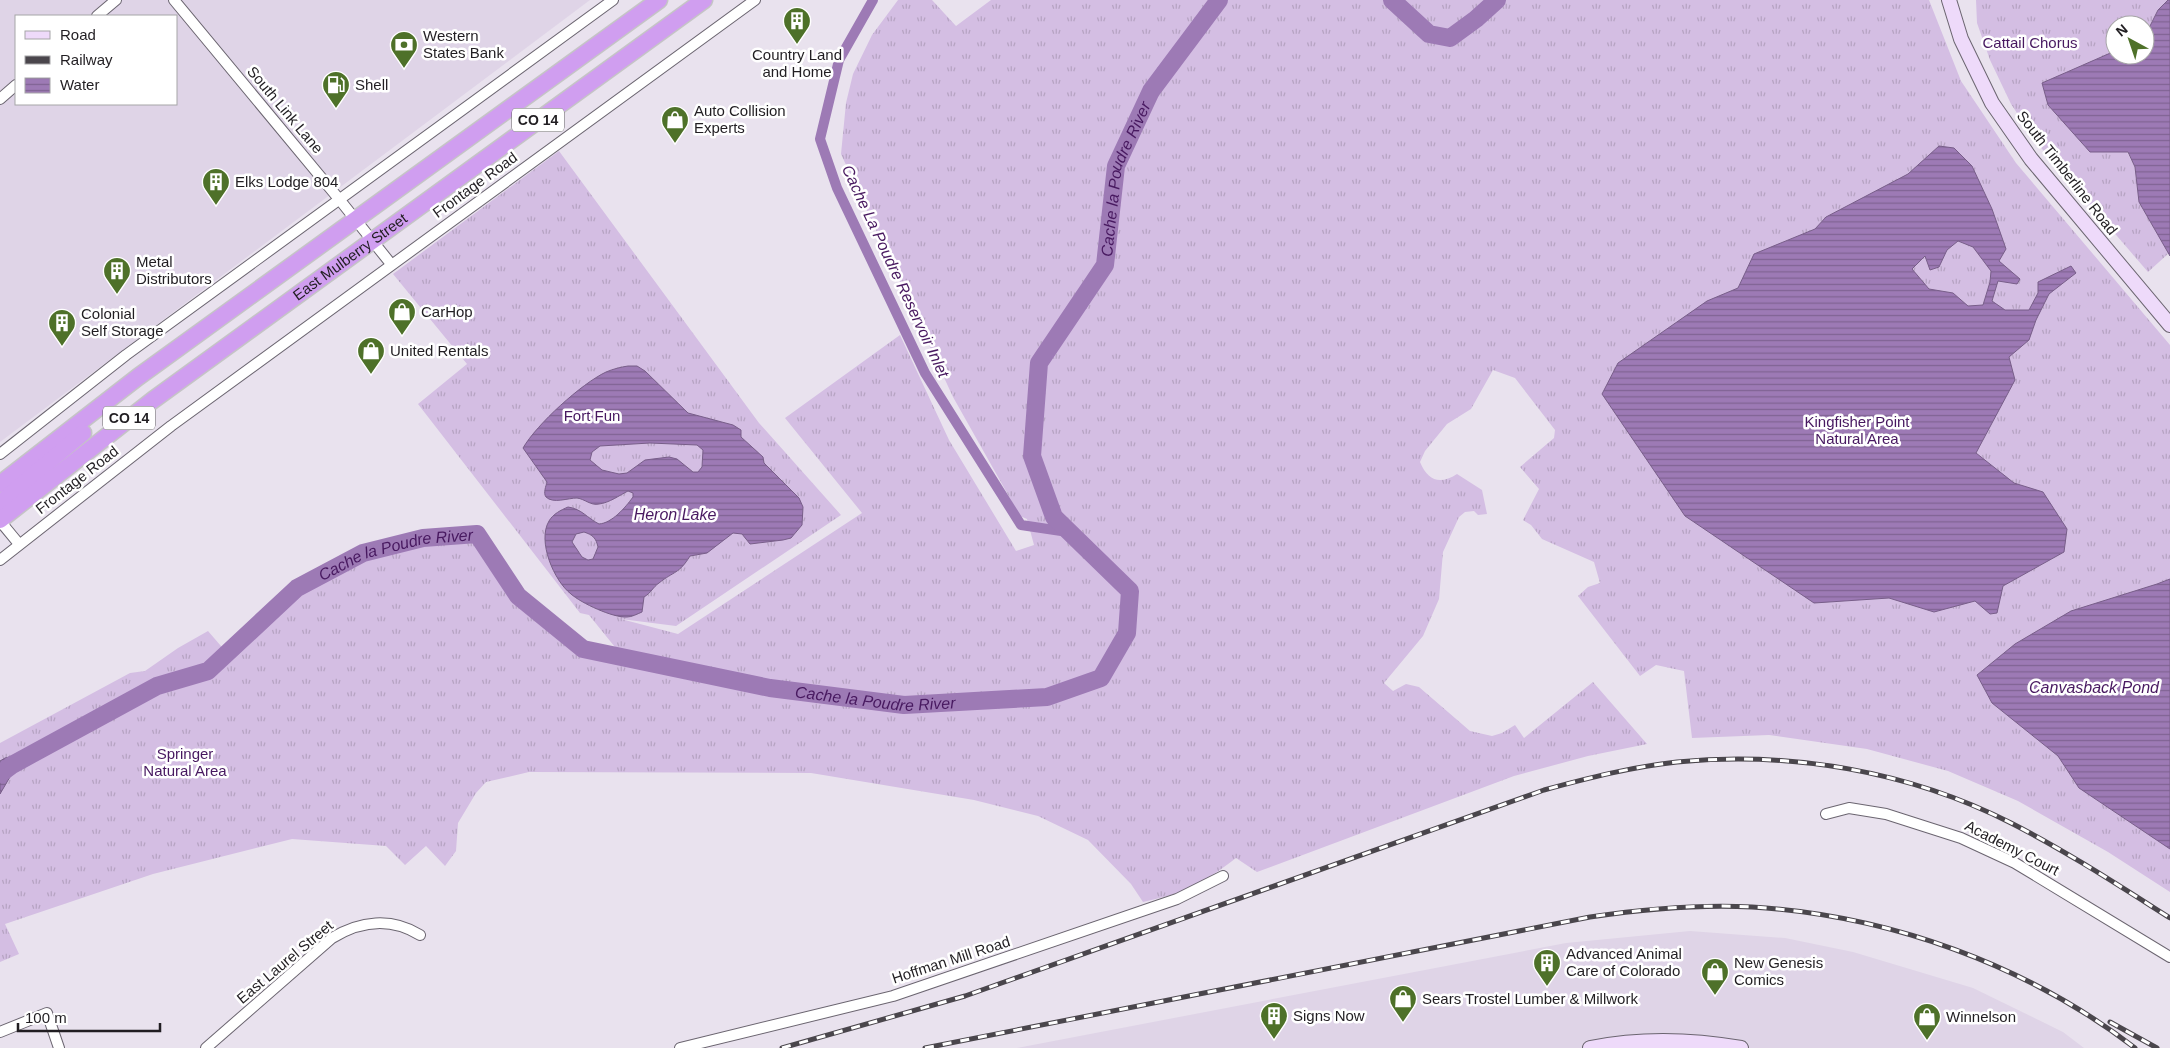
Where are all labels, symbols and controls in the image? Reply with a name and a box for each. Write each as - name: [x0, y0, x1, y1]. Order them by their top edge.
- building icon: Country Land and Home: [782, 6, 812, 45]
- legend: [15, 15, 178, 105]
- north arrow: [2105, 15, 2155, 65]
- text: N: [2113, 21, 2131, 39]
- text: Road: [60, 26, 96, 43]
- place label: Western States Bank: [423, 27, 504, 61]
- bank icon: Western States Bank: [389, 30, 419, 69]
- park label: Cattail Chorus: [1982, 34, 2078, 51]
- place label: Country Land and Home: [752, 46, 842, 80]
- text: Railway: [60, 51, 113, 68]
- street label: South Link Lane: [244, 63, 327, 157]
- fuel station icon: Shell: [321, 70, 351, 109]
- text: Water: [60, 76, 99, 93]
- place label: Shell: [355, 76, 388, 93]
- water label: Cache la Poudre River: [1098, 99, 1154, 257]
- place label: Auto Collision Experts: [694, 102, 786, 136]
- shop icon: Auto Collision Experts: [660, 105, 690, 144]
- street label: South Timberline Road: [2014, 107, 2121, 238]
- road number: CO 14: [512, 108, 564, 132]
- street label: Frontage Road: [429, 148, 520, 221]
- water label: Cache La Poudre Reservoir Inlet: [839, 162, 953, 380]
- building icon: Elks Lodge 804: [201, 167, 231, 206]
- place label: Elks Lodge 804: [235, 173, 338, 190]
- street label: East Mulberry Street: [289, 209, 411, 304]
- place label: Metal Distributors: [136, 253, 212, 287]
- building icon: Metal Distributors: [102, 256, 132, 295]
- shop icon: CarHop: [387, 297, 417, 336]
- place label: CarHop: [421, 303, 473, 320]
- place label: Colonial Self Storage: [81, 305, 164, 339]
- building icon: Colonial Self Storage: [47, 308, 77, 347]
- shop icon: United Rentals: [356, 336, 386, 375]
- place label: United Rentals: [390, 342, 488, 359]
- road number: CO 14: [103, 406, 155, 429]
- park label: Fort Fun: [564, 407, 620, 424]
- park label: Kingfisher Point Natural Area: [1804, 413, 1910, 447]
- street label: Frontage Road: [32, 442, 121, 517]
- water label: Heron Lake: [634, 506, 716, 523]
- water label: Cache la Poudre River: [316, 526, 474, 584]
- water label: Canvasback Pond: [2029, 679, 2160, 696]
- water label: Cache la Poudre River: [794, 683, 957, 714]
- park label: Springer Natural Area: [143, 745, 227, 779]
- street label: Academy Court: [1962, 817, 2063, 879]
- street label: East Laurel Street: [233, 916, 337, 1007]
- street label: Hoffman Mill Road: [890, 932, 1012, 987]
- place label: Advanced Animal Care of Colorado: [1566, 945, 1682, 979]
- building icon: Advanced Animal Care of Colorado: [1532, 948, 1562, 987]
- place label: New Genesis Comics: [1734, 954, 1823, 988]
- shop icon: New Genesis Comics: [1700, 957, 1730, 996]
- shop icon: Sears Trostel Lumber & Millwork: [1388, 984, 1418, 1023]
- place label: Sears Trostel Lumber & Millwork: [1422, 990, 1638, 1007]
- scale bar: [18, 1000, 160, 1032]
- building icon: Signs Now: [1259, 1001, 1289, 1040]
- shop icon: Winnelson: [1912, 1002, 1942, 1041]
- place label: Signs Now: [1293, 1007, 1365, 1024]
- place label: Winnelson: [1946, 1008, 2016, 1025]
- text: 100 m: [25, 1009, 67, 1026]

